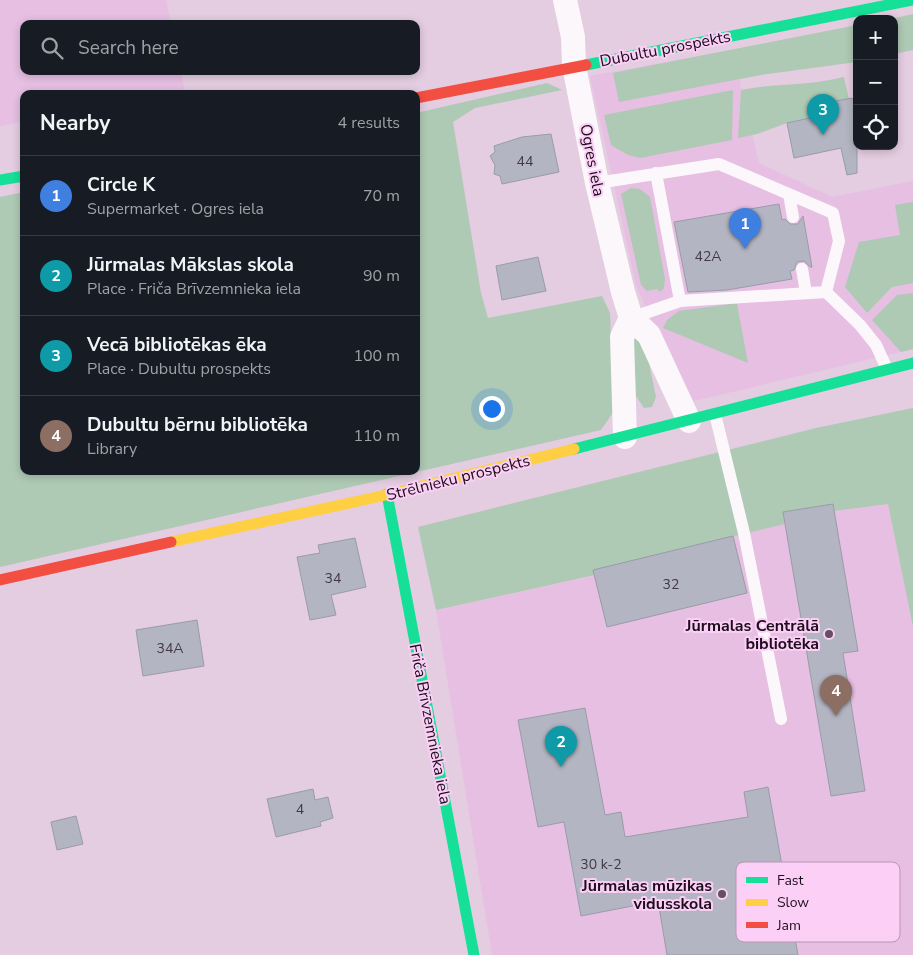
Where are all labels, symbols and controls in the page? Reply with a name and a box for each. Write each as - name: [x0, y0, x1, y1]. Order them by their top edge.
- map controls: [853, 15, 898, 150]
- button: +: [853, 15, 898, 60]
- search box: [20, 20, 420, 75]
- street label: Dubultu prospekts: [598, 26, 733, 72]
- icon: search: [38, 34, 66, 62]
- text: Search here: [78, 35, 179, 61]
- button: −: [853, 60, 898, 105]
- pin: 3: [807, 94, 839, 135]
- button: locate: [853, 105, 898, 150]
- text: Nearby: [40, 109, 110, 137]
- text: 4 results: [338, 112, 400, 134]
- street label: Ogres iela: [574, 122, 610, 198]
- house number: 44: [517, 152, 533, 171]
- text: Circle K: [87, 172, 155, 198]
- text: 1: [51, 185, 61, 207]
- text: 70 m: [363, 185, 400, 207]
- text: Supermarket · Ogres iela: [87, 198, 264, 220]
- pin: 1: [729, 208, 761, 249]
- house number: 42A: [694, 247, 722, 266]
- text: Jūrmalas Mākslas skola: [87, 252, 294, 278]
- text: 2: [51, 265, 61, 287]
- text: 90 m: [363, 265, 400, 287]
- text: Place · Friča Brīvzemnieka iela: [87, 278, 301, 300]
- text: Vecā bibliotēkas ēka: [87, 332, 267, 358]
- text: 3: [51, 345, 61, 367]
- text: 100 m: [353, 345, 400, 367]
- text: Place · Dubultu prospekts: [87, 358, 271, 380]
- your location: [479, 396, 505, 422]
- text: Dubultu bērnu bibliotēka: [87, 412, 308, 438]
- text: 4: [51, 425, 61, 447]
- text: 110 m: [353, 425, 400, 447]
- text: Library: [87, 438, 137, 460]
- street label: Strēlnieku prospekts: [384, 449, 532, 506]
- house number: 34: [325, 569, 341, 588]
- house number: 32: [663, 575, 679, 594]
- place label: Jūrmalas Centrālā bibliotēka: [685, 615, 819, 655]
- marker: Jūrmalas Centrālā bibliotēka: [823, 628, 835, 640]
- house number: 34A: [156, 639, 184, 658]
- street label: Friča Brīvzemnieka iela: [404, 642, 456, 806]
- pin: 4: [820, 675, 852, 716]
- pin: 2: [545, 726, 577, 767]
- house number: 4: [296, 800, 304, 819]
- house number: 30 k-2: [580, 855, 622, 874]
- legend: [736, 862, 900, 942]
- text: Fast: [777, 871, 803, 890]
- place label: Jūrmalas mūzikas vidusskola: [581, 875, 712, 915]
- marker: Jūrmalas mūzikas vidusskola: [716, 888, 728, 900]
- text: Slow: [777, 893, 809, 912]
- text: Jam: [776, 916, 801, 935]

